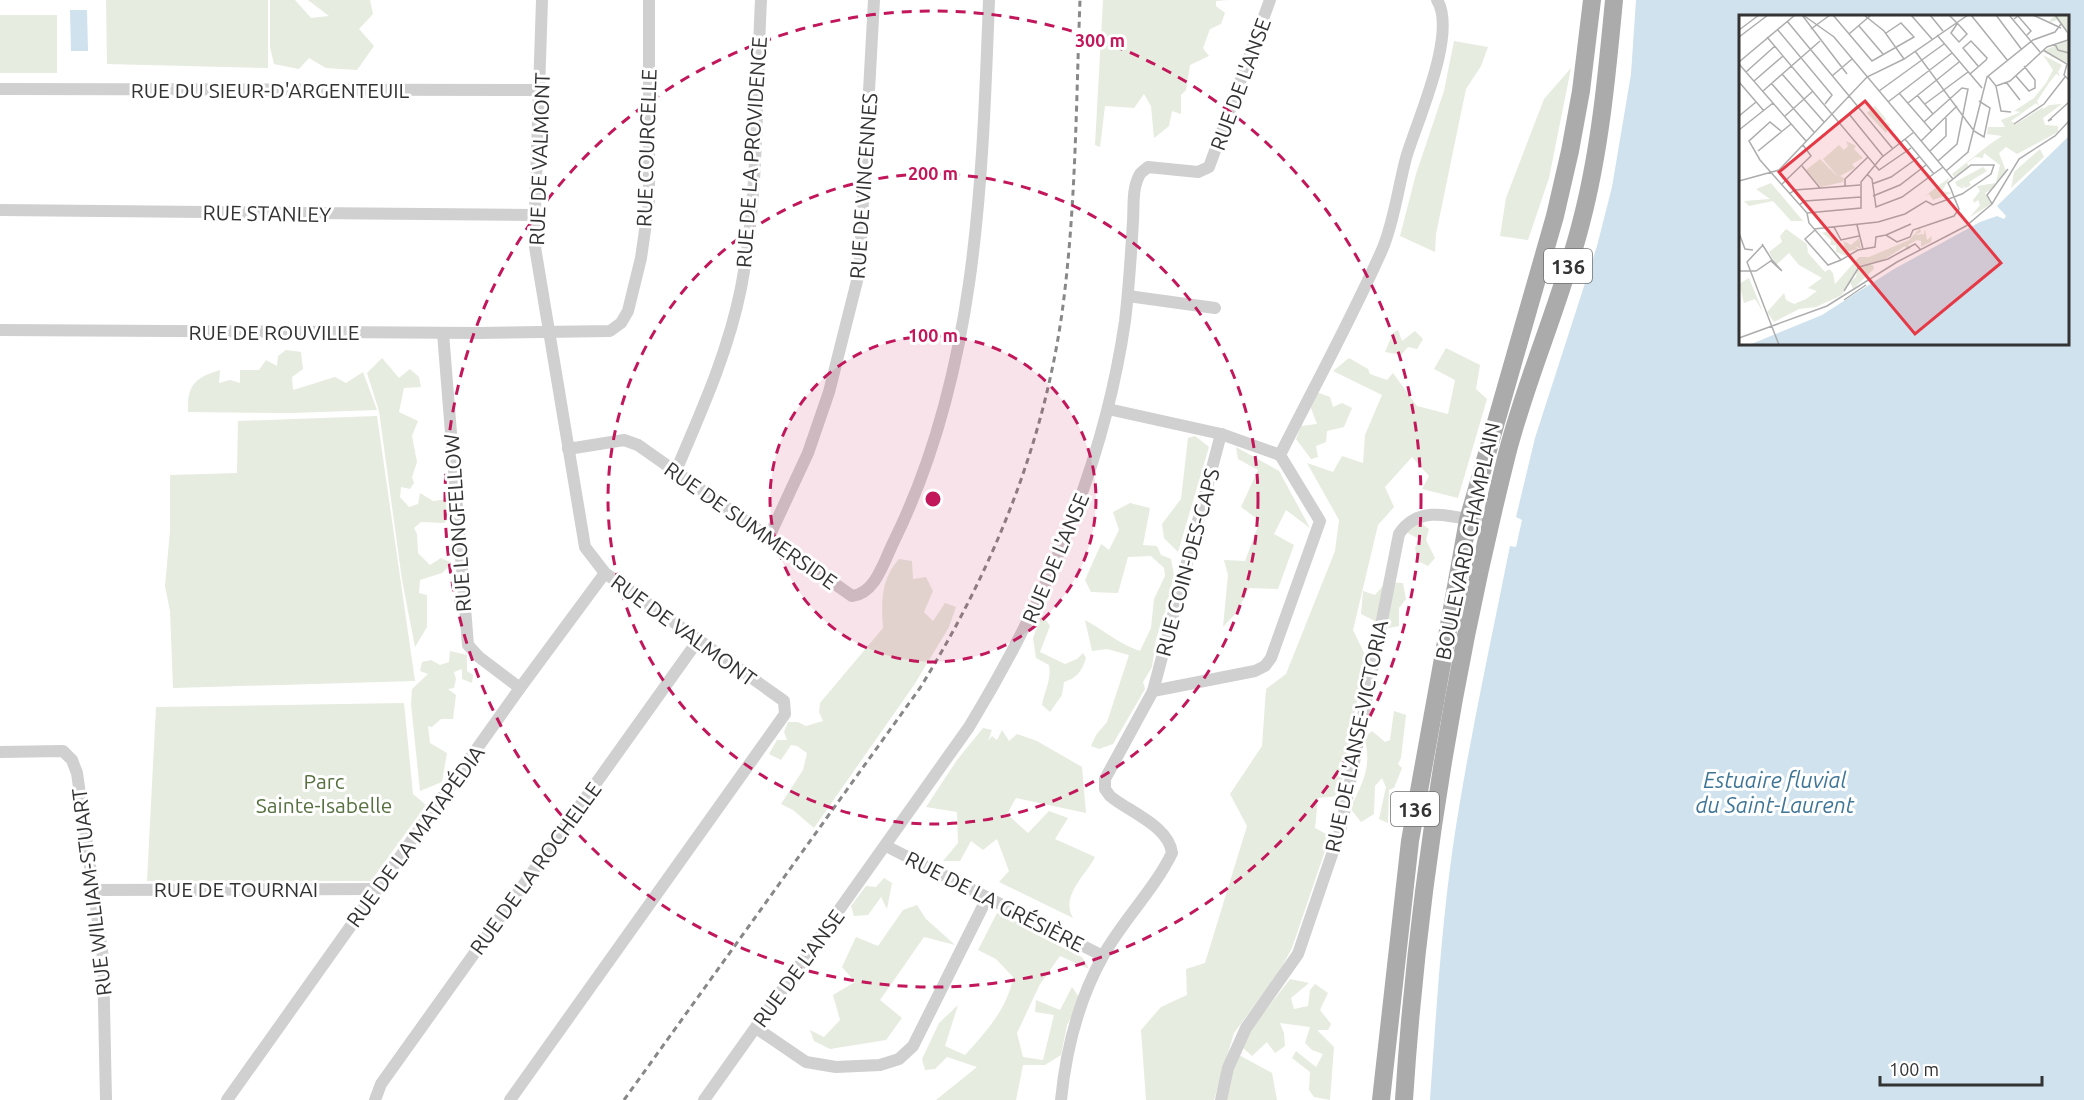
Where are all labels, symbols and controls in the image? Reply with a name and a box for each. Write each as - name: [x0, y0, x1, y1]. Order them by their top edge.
- street label: RUE DE L'ANSE: [1205, 15, 1275, 153]
- inset map: [1739, 15, 2069, 345]
- text: 300 m: [1075, 30, 1125, 50]
- street label: RUE DE LA PROVIDENCE: [731, 36, 771, 268]
- street label: RUE COURCELLE: [631, 69, 661, 227]
- street label: RUE DE VALMONT: [524, 72, 554, 246]
- street label: RUE DU SIEUR-D'ARGENTEUIL: [131, 78, 410, 102]
- street label: RUE DE VINCENNES: [845, 92, 881, 280]
- text: 200 m: [908, 163, 958, 183]
- street label: RUE STANLEY: [202, 200, 332, 226]
- road number: 136: [1544, 249, 1592, 283]
- street label: RUE DE ROUVILLE: [188, 320, 360, 344]
- text: 100 m: [908, 325, 958, 345]
- street label: BOULEVARD CHAMPLAIN: [1430, 420, 1504, 662]
- street label: RUE LONGFELLOW: [439, 433, 475, 613]
- street label: RUE DE SUMMERSIDE: [660, 456, 842, 594]
- street label: RUE COIN-DES-CAPS: [1150, 465, 1224, 659]
- centre of rings: [923, 489, 943, 509]
- street label: RUE DE L'ANSE: [1017, 489, 1093, 627]
- street label: RUE DE VALMONT: [607, 569, 761, 691]
- street label: RUE DE L'ANSE-VICTORIA: [1320, 617, 1392, 854]
- street label: RUE DE LA MATAPÉDIA: [341, 740, 489, 931]
- water label: Estuaire fluvial du Saint-Laurent: [1696, 767, 1855, 817]
- park label: Parc Sainte-Isabelle: [256, 769, 392, 817]
- street label: RUE DE LA ROCHELLE: [464, 777, 606, 959]
- street label: RUE WILLIAM-STUART: [66, 787, 116, 997]
- road number: 136: [1391, 792, 1439, 826]
- street label: RUE DE LA GRÉSIÈRE: [902, 846, 1088, 956]
- street label: RUE DE TOURNAI: [154, 877, 318, 901]
- street label: RUE DE L'ANSE: [747, 905, 849, 1031]
- scale bar: [1880, 1049, 2042, 1087]
- text: 100 m: [1889, 1059, 1939, 1079]

